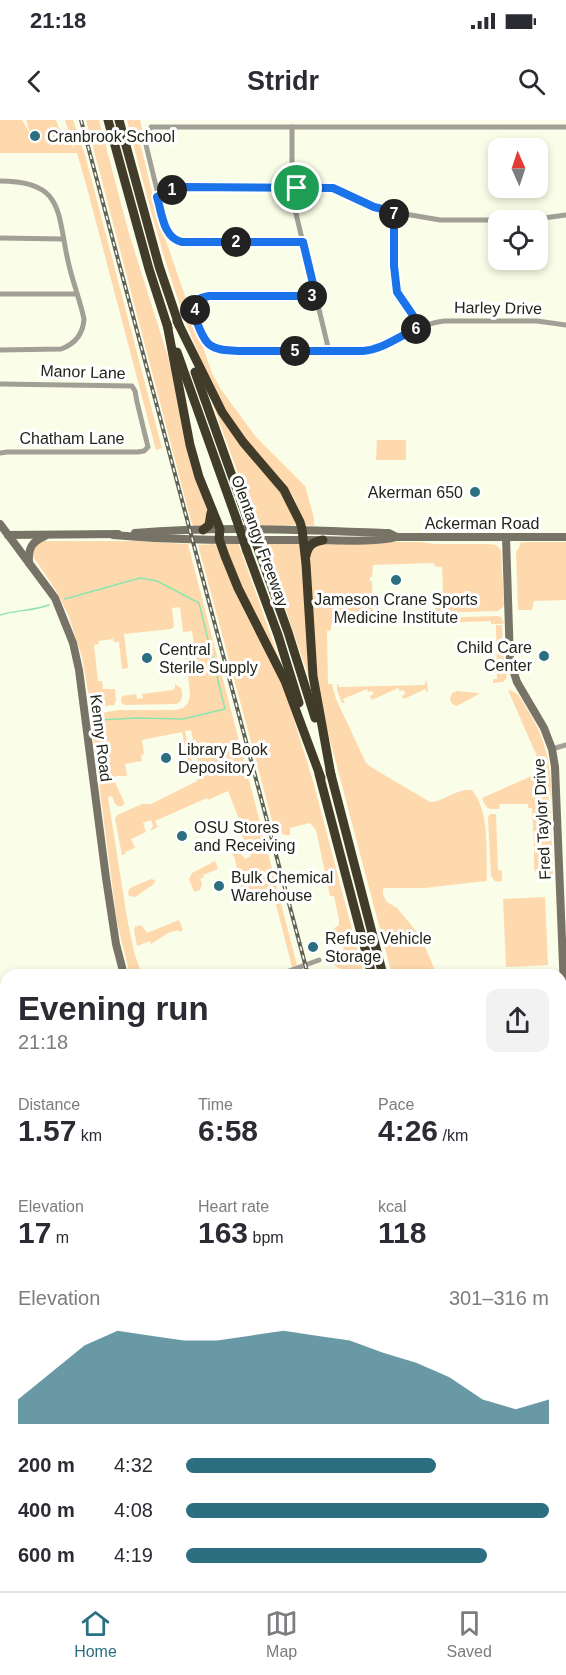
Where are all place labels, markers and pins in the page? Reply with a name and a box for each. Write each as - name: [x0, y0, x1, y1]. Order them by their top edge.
- place label: Cranbrook School: [47, 128, 175, 145]
- marker: Cranbrook School: [28, 129, 42, 143]
- pin: [271, 162, 322, 213]
- pin: 1: [157, 175, 187, 205]
- pin: 7: [379, 199, 409, 229]
- pin: 2: [221, 227, 251, 257]
- pin: 3: [297, 281, 327, 311]
- pin: 4: [180, 295, 210, 325]
- pin: 6: [401, 314, 431, 344]
- pin: 5: [280, 336, 310, 366]
- place label: Akerman 650: [368, 484, 463, 501]
- marker: Akerman 650: [468, 485, 482, 499]
- marker: Jameson Crane Sports Medicine Institute: [389, 573, 403, 587]
- place label: Jameson Crane Sports Medicine Institute: [314, 591, 478, 626]
- place label: Child Care Center: [456, 639, 533, 674]
- place label: Central Sterile Supply: [159, 641, 258, 676]
- marker: Child Care Center: [537, 649, 551, 663]
- marker: Central Sterile Supply: [140, 651, 154, 665]
- place label: Library Book Depository: [178, 741, 269, 776]
- marker: Library Book Depository: [159, 751, 173, 765]
- place label: OSU Stores and Receiving: [194, 819, 295, 854]
- marker: OSU Stores and Receiving: [175, 829, 189, 843]
- place label: Bulk Chemical Warehouse: [231, 869, 333, 904]
- marker: Bulk Chemical Warehouse: [212, 879, 226, 893]
- place label: Refuse Vehicle Storage: [325, 930, 432, 965]
- marker: Refuse Vehicle Storage: [306, 940, 320, 954]

